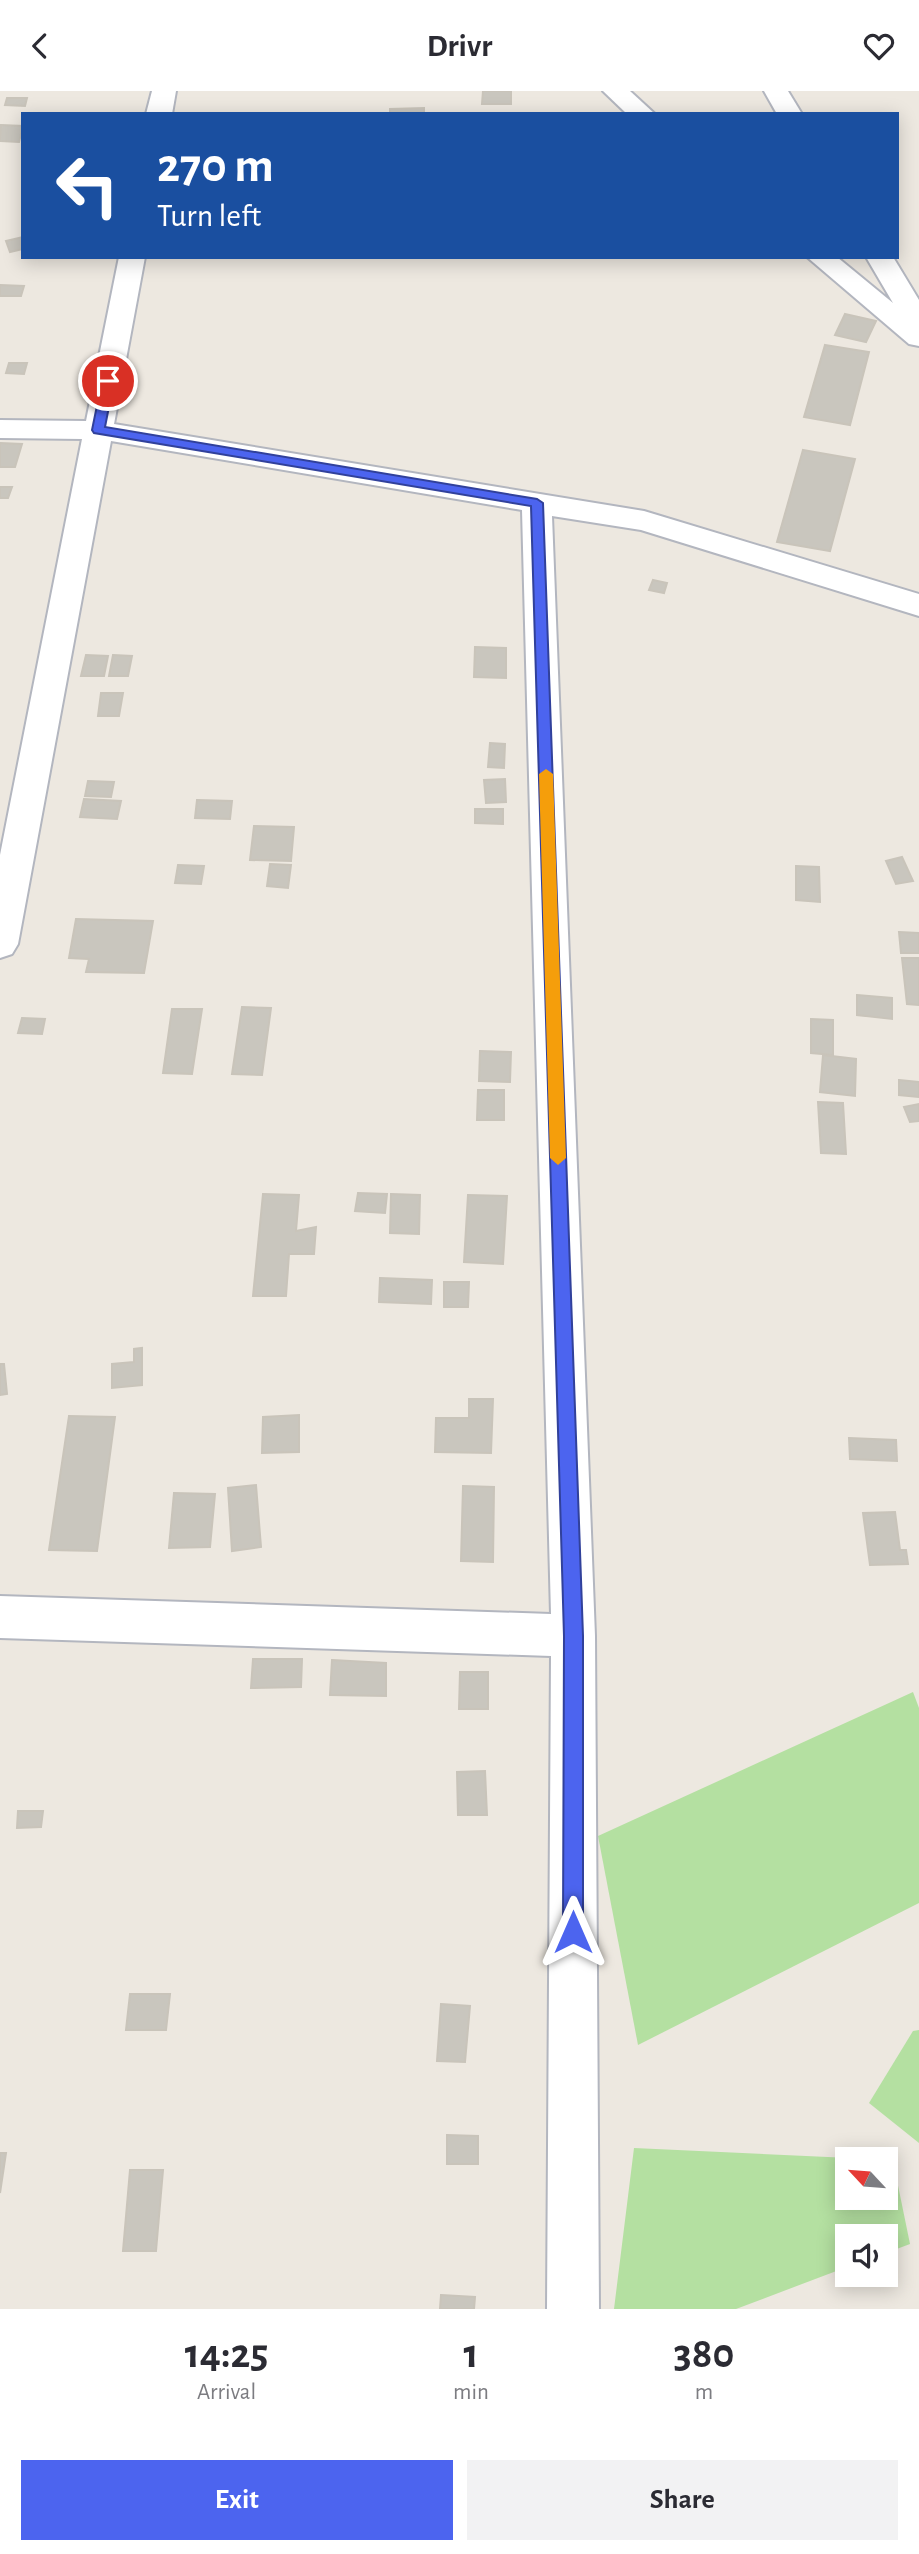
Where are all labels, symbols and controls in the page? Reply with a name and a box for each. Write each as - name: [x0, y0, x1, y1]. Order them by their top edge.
- icon: back: [21, 27, 59, 65]
- icon: heart: [860, 27, 898, 65]
- text: Drivr: [427, 30, 492, 62]
- icon: left: [42, 140, 133, 231]
- text: 270 m: [157, 142, 274, 191]
- text: Turn left: [157, 200, 261, 232]
- pin: [78, 351, 138, 411]
- icon: arrive: [89, 362, 127, 400]
- position arrow: [536, 1895, 610, 1969]
- north arrow: [835, 2147, 898, 2210]
- map controls: [835, 2147, 898, 2287]
- button: sound: [835, 2224, 898, 2287]
- text: 14:25: [185, 2333, 268, 2375]
- text: 1: [463, 2333, 479, 2375]
- text: 380: [674, 2333, 734, 2375]
- text: Arrival: [197, 2381, 256, 2404]
- text: min: [453, 2381, 489, 2404]
- text: m: [695, 2381, 713, 2404]
- button: Exit: [21, 2460, 453, 2540]
- button: Share: [467, 2460, 898, 2540]

